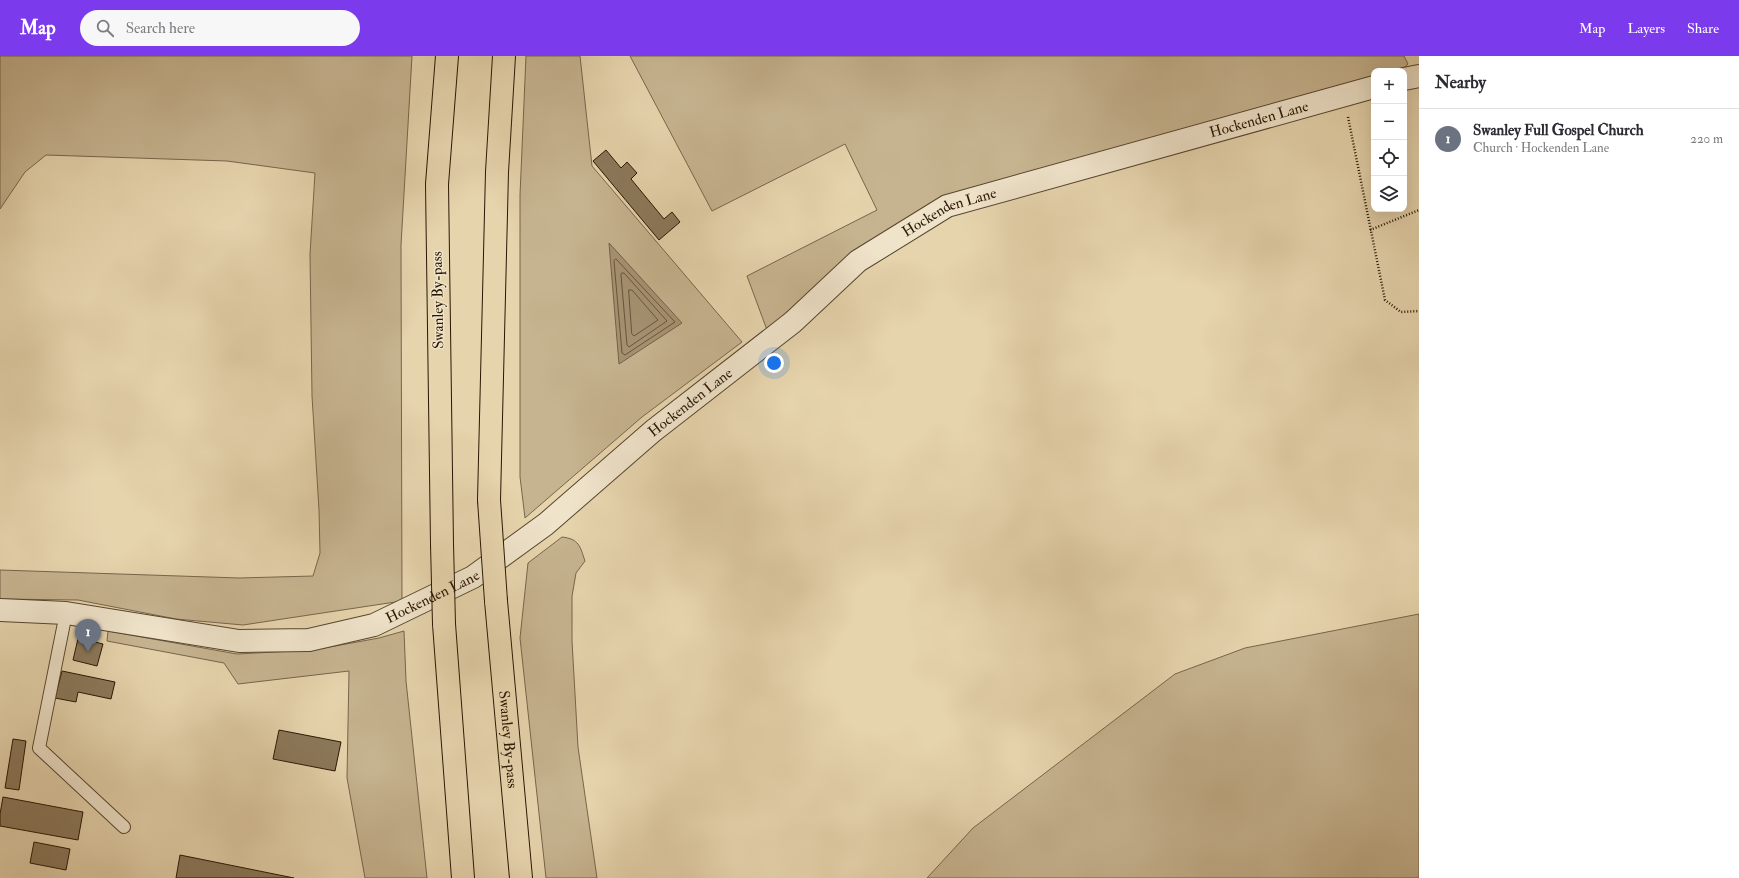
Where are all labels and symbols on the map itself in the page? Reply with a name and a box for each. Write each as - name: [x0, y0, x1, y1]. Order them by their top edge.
- street label: Hockenden Lane: [1207, 96, 1311, 142]
- street label: Hockenden Lane: [898, 183, 998, 241]
- street label: Swanley By-pass: [428, 251, 449, 349]
- your location: [764, 353, 784, 373]
- street label: Hockenden Lane: [644, 363, 736, 441]
- street label: Hockenden Lane: [382, 566, 483, 627]
- pin: 1: [75, 619, 101, 652]
- street label: Swanley By-pass: [495, 690, 522, 789]

